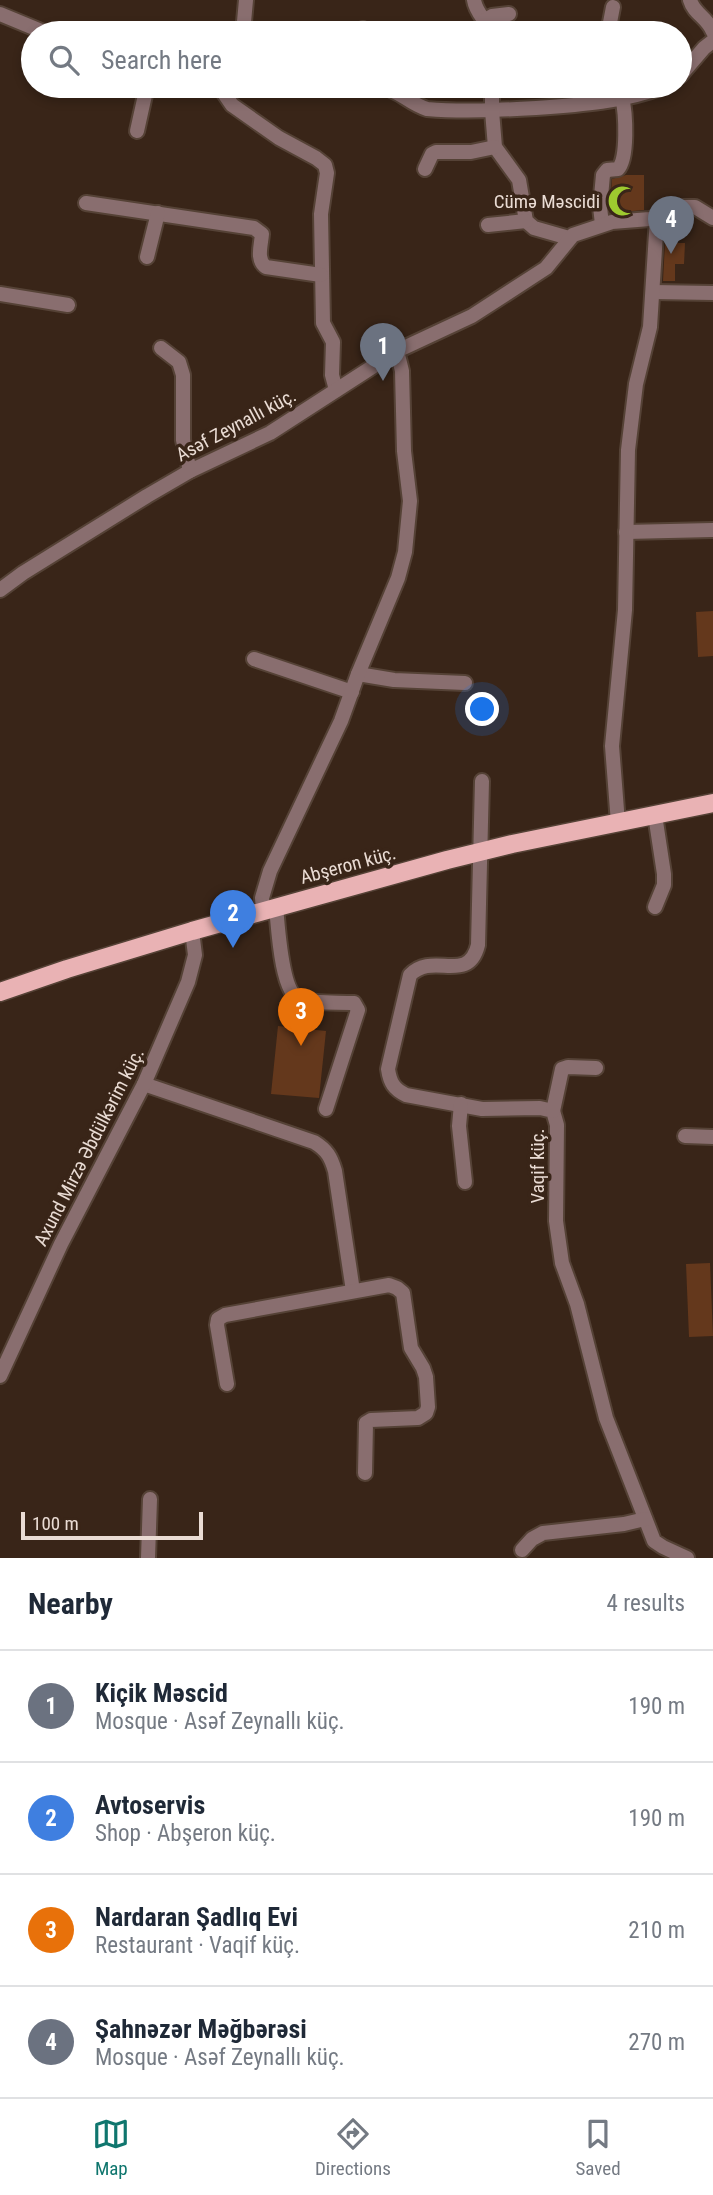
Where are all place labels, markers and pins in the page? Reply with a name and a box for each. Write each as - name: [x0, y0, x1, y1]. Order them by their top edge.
- mosque icon: Cümə Məscidi: [606, 184, 640, 218]
- place label: Cümə Məscidi: [494, 190, 600, 213]
- pin: 4: [648, 196, 694, 254]
- pin: 1: [360, 323, 406, 381]
- pin: 2: [210, 890, 256, 948]
- pin: 3: [278, 988, 324, 1046]

